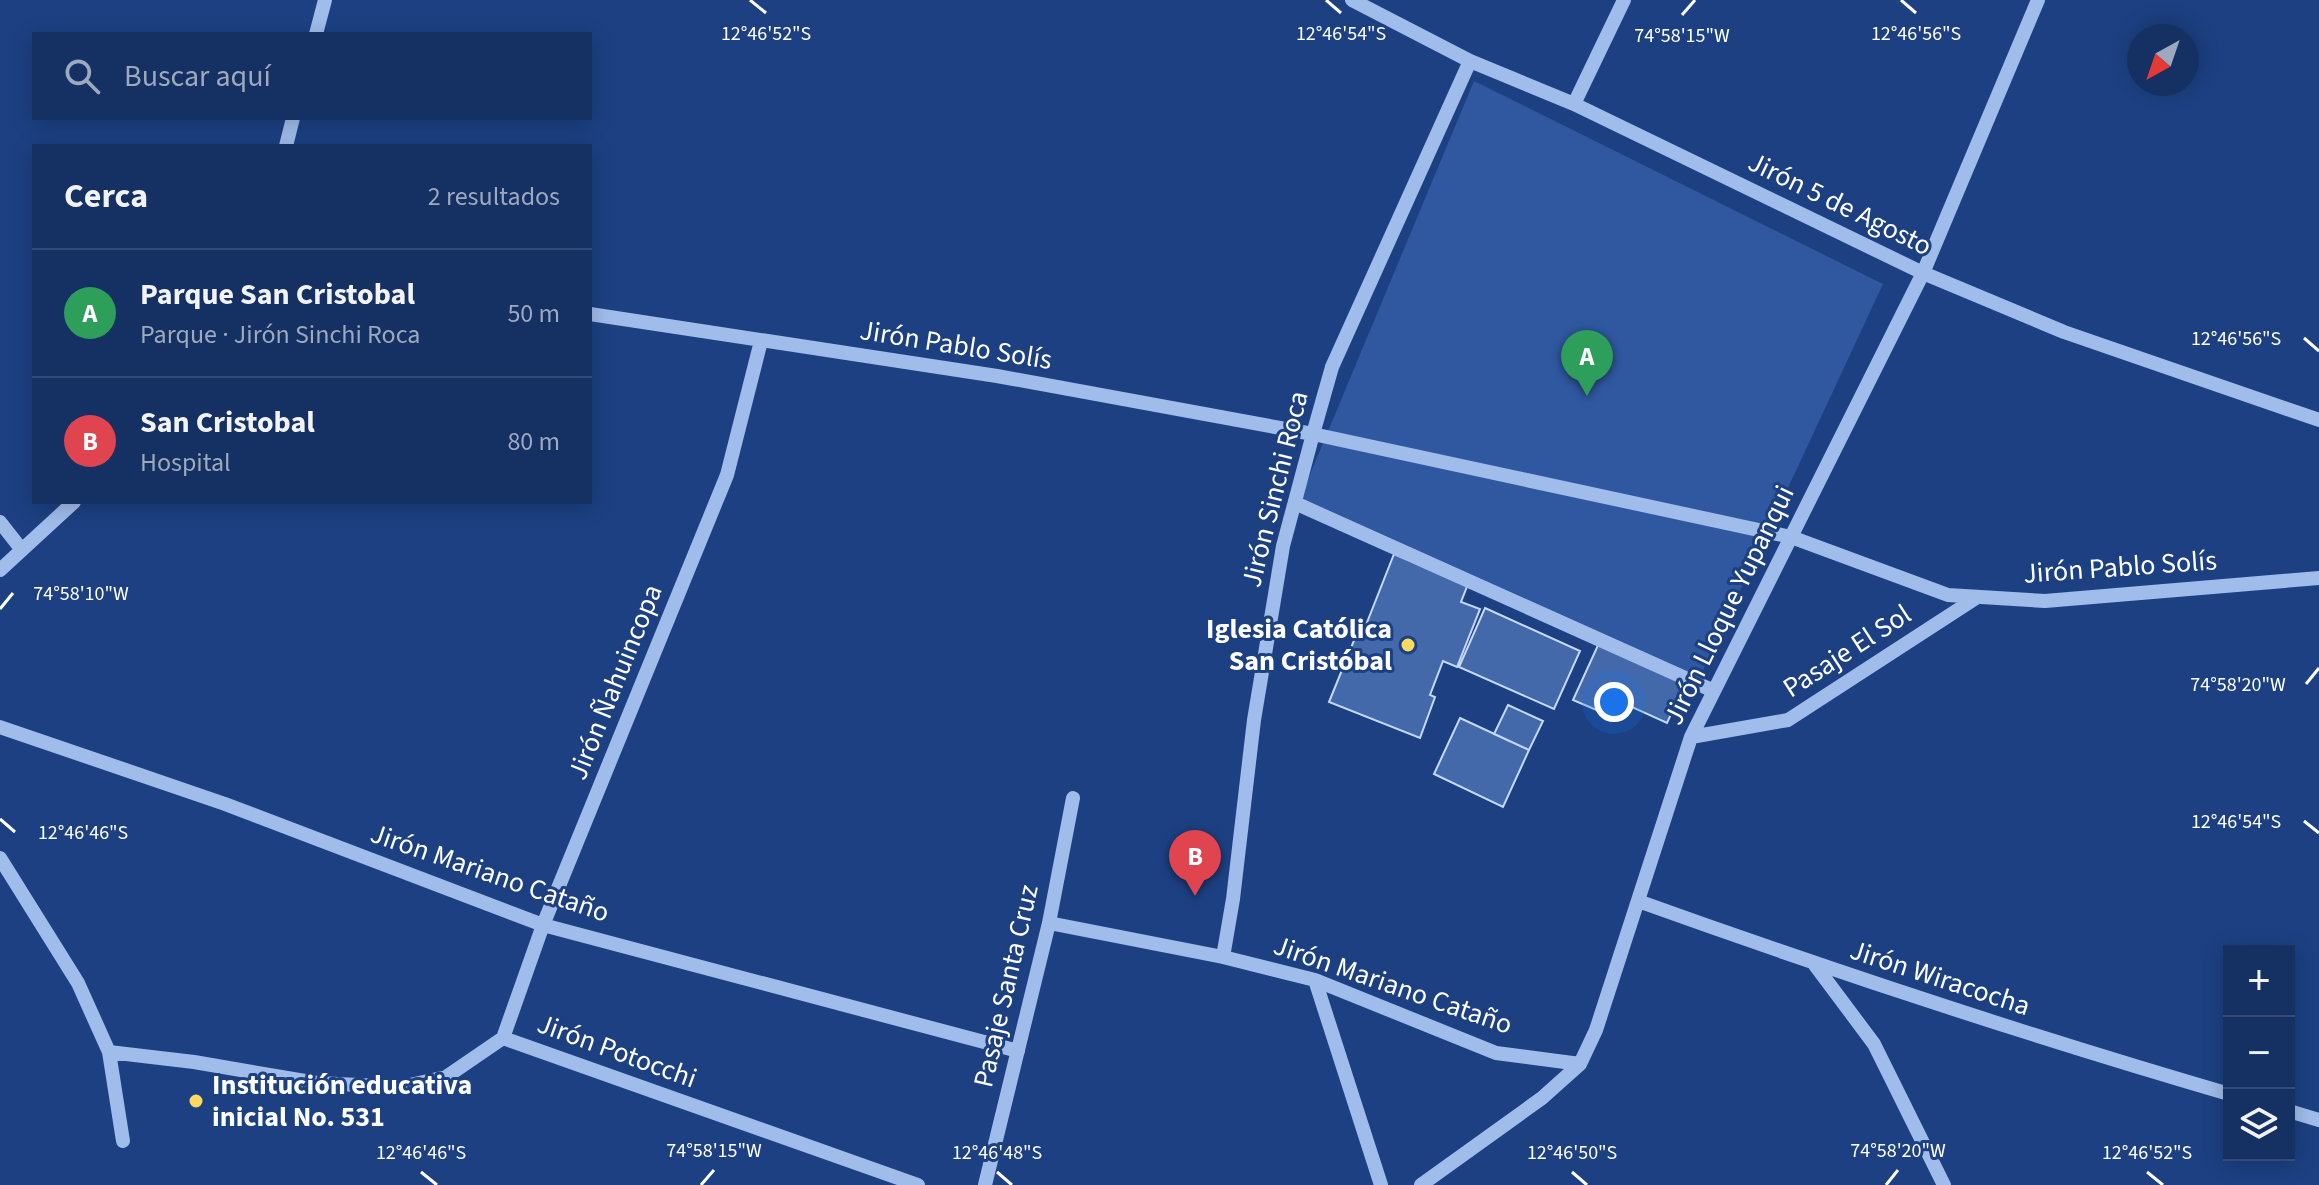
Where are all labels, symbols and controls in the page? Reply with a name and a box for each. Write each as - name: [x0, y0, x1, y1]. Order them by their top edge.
- text: 12°46'52"S: [721, 20, 811, 48]
- text: 12°46'54"S: [1296, 20, 1386, 48]
- text: 12°46'56"S: [1871, 20, 1961, 48]
- text: 74°58'15"W: [1634, 22, 1730, 50]
- north arrow: [2127, 24, 2199, 96]
- search box: [32, 32, 592, 120]
- icon: search: [60, 54, 104, 98]
- text: Buscar aquí: [124, 55, 271, 98]
- street label: Jirón 5 de Agosto: [1741, 142, 1939, 266]
- text: Cerca: [64, 172, 148, 221]
- text: 2 resultados: [428, 178, 560, 215]
- text: Parque San Cristobal: [140, 273, 415, 316]
- text: A: [83, 295, 97, 332]
- text: 50 m: [507, 295, 560, 332]
- street label: Jirón Pablo Solís: [857, 310, 1055, 380]
- text: Parque · Jirón Sinchi Roca: [140, 316, 420, 353]
- text: 12°46'56"S: [2191, 325, 2281, 353]
- pin: A: [1561, 330, 1613, 396]
- street label: Jirón Sinchi Roca: [1231, 387, 1319, 591]
- text: San Cristobal: [140, 401, 315, 444]
- text: B: [82, 423, 98, 460]
- text: 80 m: [507, 423, 560, 460]
- text: Hospital: [140, 444, 231, 481]
- street label: Jirón Lloque Yupanqui: [1654, 479, 1804, 731]
- street label: Jirón Pablo Solís: [2022, 540, 2218, 594]
- street label: Jirón Ñahuincopa: [558, 578, 672, 786]
- text: 74°58'10"W: [33, 580, 129, 608]
- street label: Pasaje El Sol: [1775, 595, 1919, 707]
- place label: Iglesia Católica San Cristóbal: [1206, 609, 1392, 681]
- marker: Iglesia Católica San Cristóbal: [1399, 636, 1417, 654]
- text: 74°58'20"W: [2190, 671, 2286, 699]
- your location: [1594, 682, 1634, 722]
- text: 12°46'54"S: [2191, 808, 2281, 836]
- street label: Jirón Mariano Cataño: [365, 813, 615, 933]
- text: 12°46'46"S: [38, 819, 128, 847]
- pin: B: [1169, 830, 1221, 896]
- street label: Pasaje Santa Cruz: [963, 881, 1049, 1091]
- street label: Jirón Mariano Cataño: [1268, 925, 1518, 1045]
- street label: Jirón Wiracocha: [1845, 930, 2035, 1026]
- map controls: [2223, 945, 2295, 1161]
- button: +: [2223, 945, 2295, 1017]
- street label: Jirón Potocchi: [532, 1004, 702, 1098]
- button: −: [2223, 1017, 2295, 1089]
- place label: Institución educativa inicial No. 531: [212, 1065, 472, 1137]
- button: layers: [2223, 1089, 2295, 1161]
- marker: Institución educativa inicial No. 531: [187, 1092, 205, 1110]
- text: 74°58'15"W: [666, 1137, 762, 1165]
- text: 74°58'20"W: [1850, 1137, 1946, 1165]
- text: 12°46'46"S: [376, 1139, 466, 1167]
- text: 12°46'48"S: [952, 1139, 1042, 1167]
- text: 12°46'50"S: [1527, 1139, 1617, 1167]
- text: 12°46'52"S: [2102, 1139, 2192, 1167]

